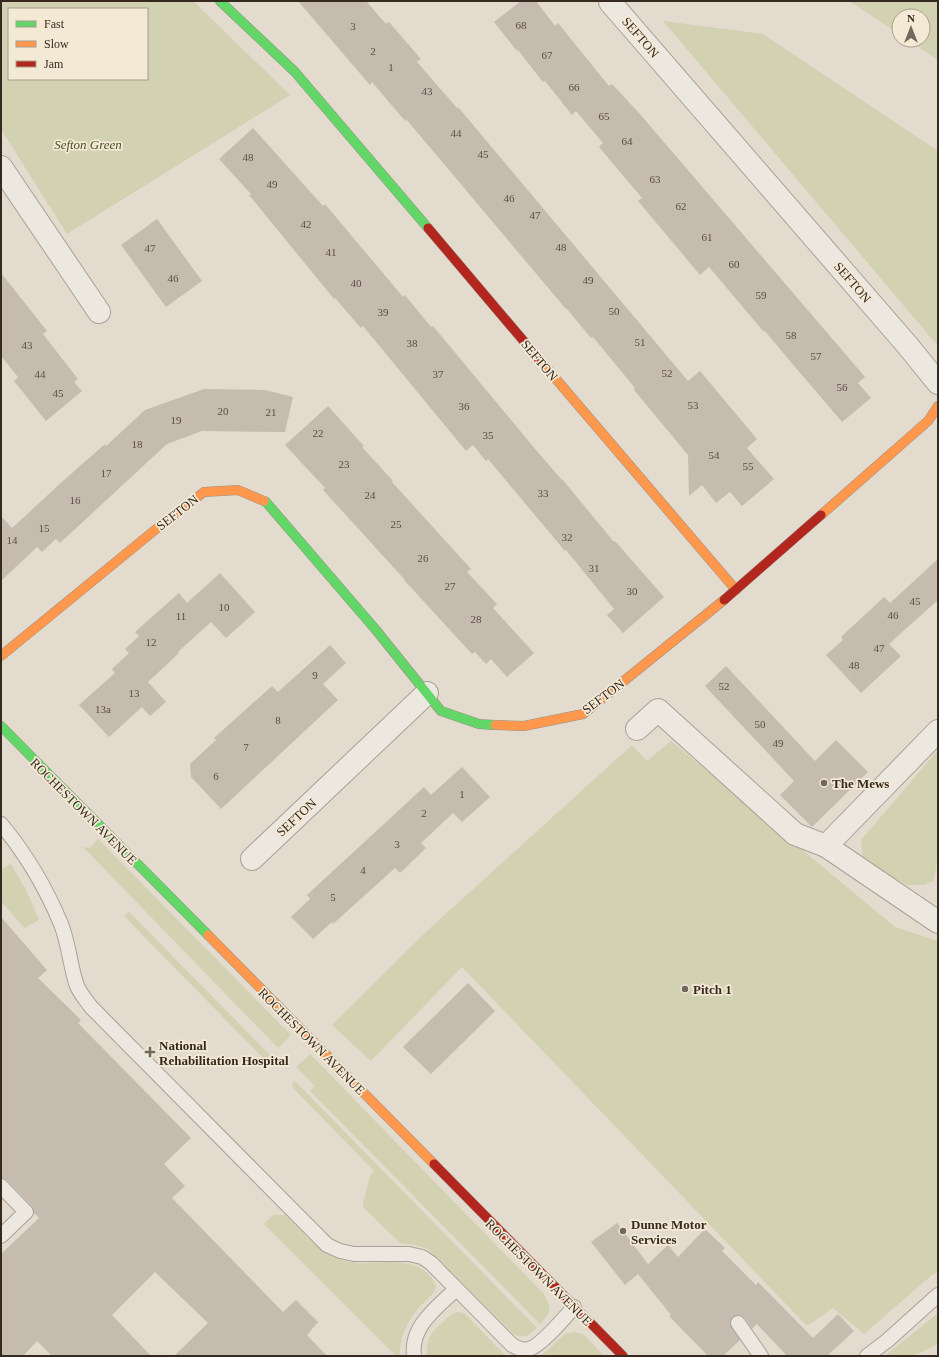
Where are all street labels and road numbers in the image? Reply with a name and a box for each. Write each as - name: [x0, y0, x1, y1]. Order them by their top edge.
- street label: SEFTON: [619, 14, 663, 61]
- street label: SEFTON: [831, 259, 875, 306]
- street label: SEFTON: [518, 337, 561, 384]
- street label: SEFTON: [153, 491, 202, 533]
- street label: SEFTON: [579, 675, 628, 717]
- street label: ROCHESTOWN AVENUE: [27, 755, 140, 868]
- street label: SEFTON: [273, 795, 320, 840]
- street label: ROCHESTOWN AVENUE: [255, 985, 368, 1098]
- street label: ROCHESTOWN AVENUE: [482, 1216, 595, 1329]

